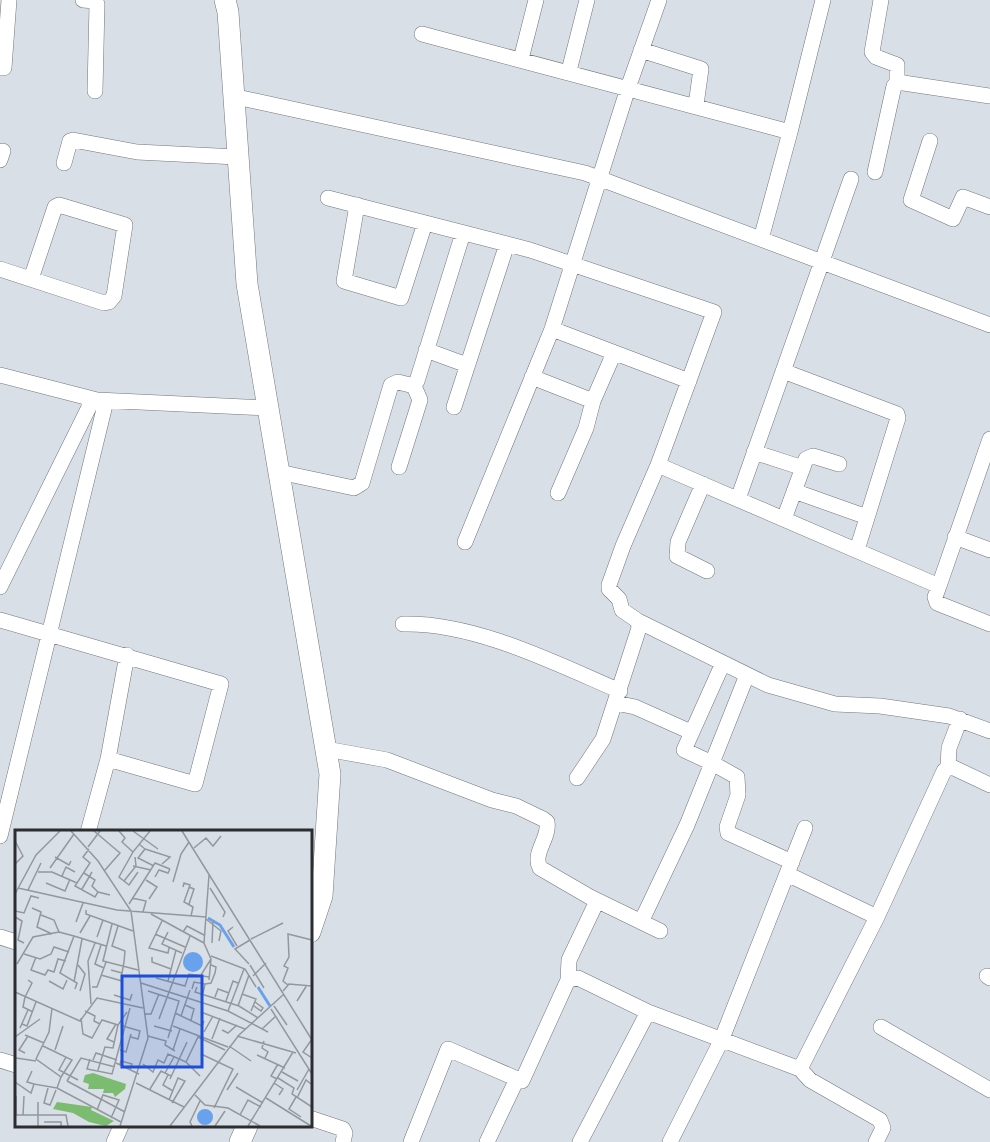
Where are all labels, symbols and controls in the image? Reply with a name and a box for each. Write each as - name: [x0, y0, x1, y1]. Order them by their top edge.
- inset map: [15, 830, 312, 1127]

